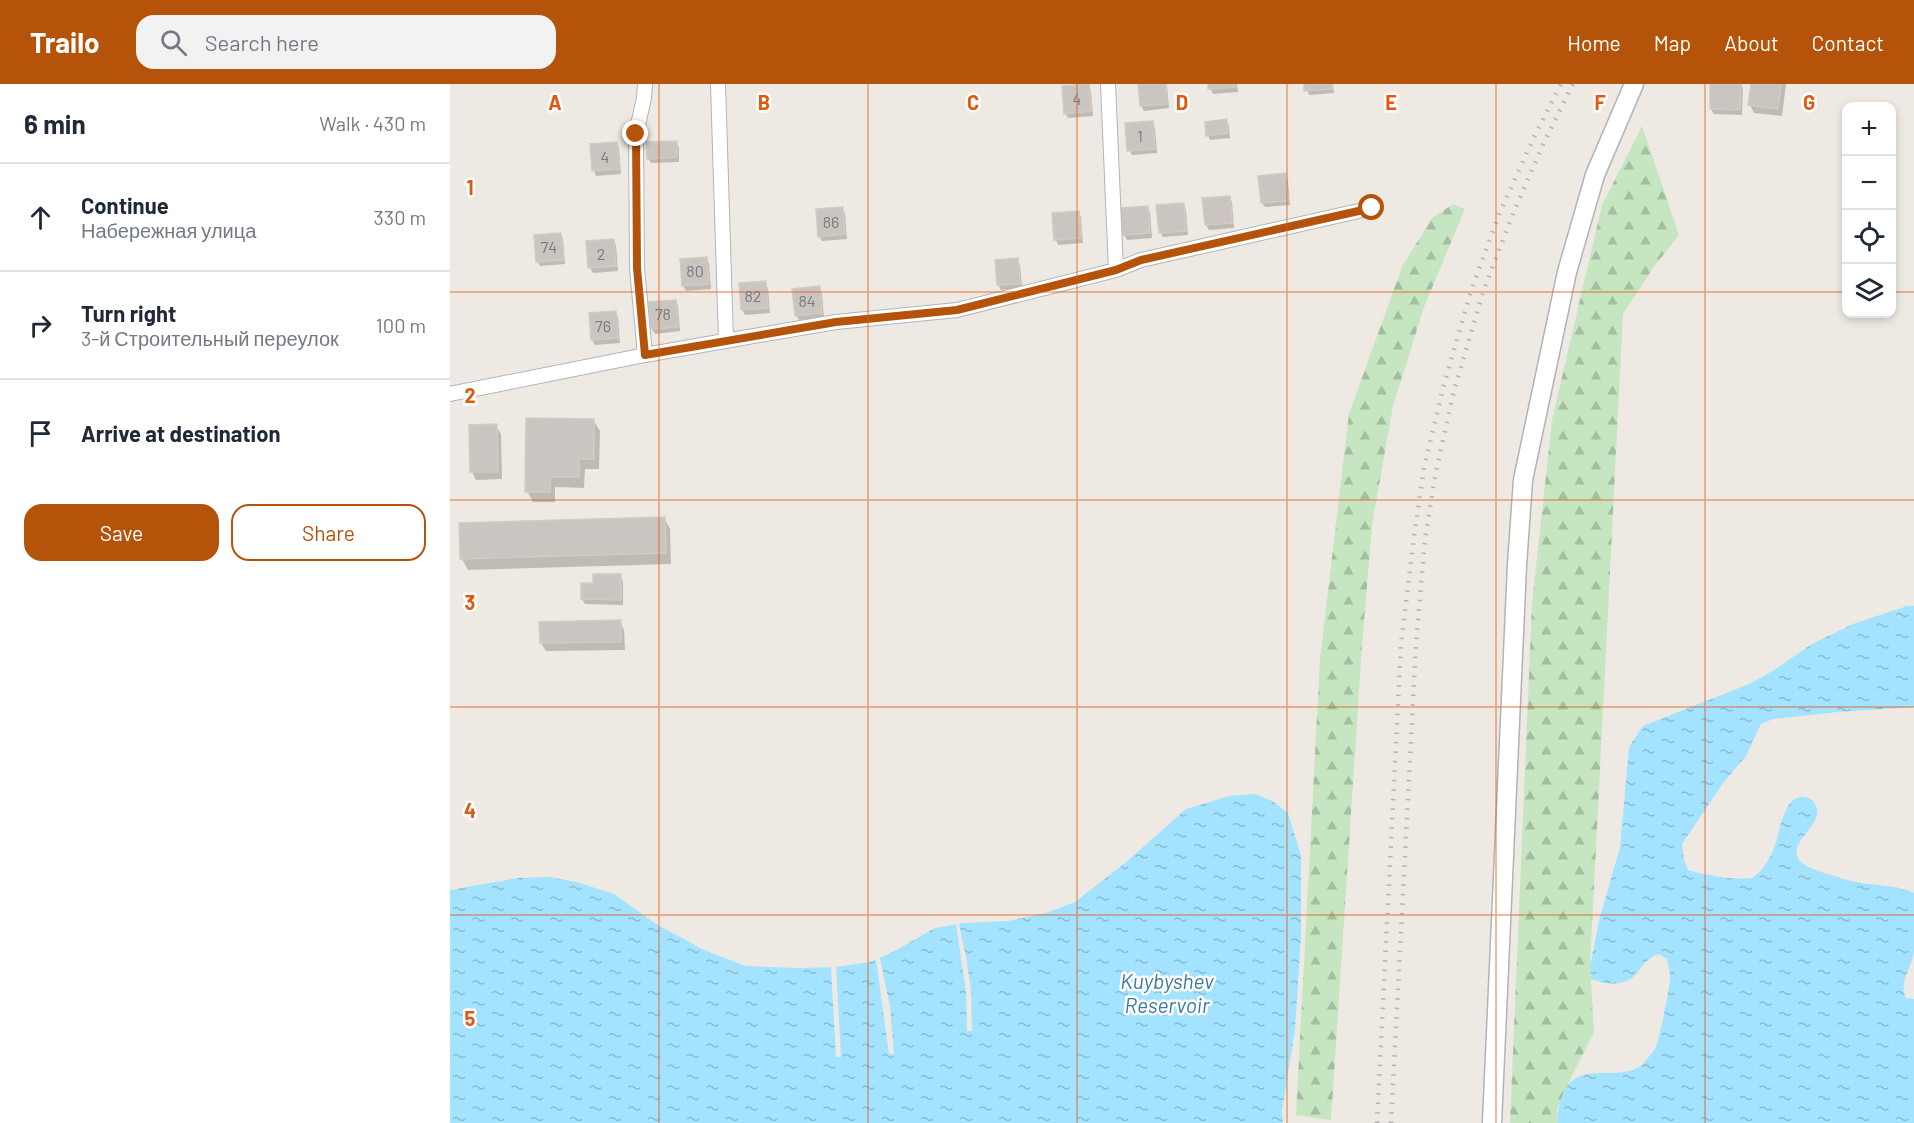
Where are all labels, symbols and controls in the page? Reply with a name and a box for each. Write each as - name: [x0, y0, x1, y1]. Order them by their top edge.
- search box: [136, 15, 556, 69]
- text: Trailo: [30, 25, 100, 59]
- icon: search: [157, 26, 190, 59]
- text: Search here: [205, 29, 319, 55]
- text: Home: [1567, 30, 1621, 55]
- text: Map: [1654, 30, 1691, 55]
- text: About: [1724, 30, 1779, 55]
- text: Contact: [1812, 30, 1884, 55]
- house number: 4: [1073, 89, 1081, 108]
- text: A: [548, 90, 562, 114]
- text: B: [758, 90, 770, 114]
- text: C: [967, 90, 979, 114]
- text: D: [1176, 90, 1188, 114]
- text: E: [1385, 90, 1397, 114]
- text: F: [1594, 90, 1606, 114]
- text: G: [1803, 90, 1815, 114]
- map controls: [1842, 102, 1896, 318]
- button: +: [1842, 102, 1896, 156]
- text: 6 min: [24, 108, 86, 139]
- text: Walk · 430 m: [319, 111, 426, 135]
- route end: [622, 120, 648, 146]
- house number: 1: [1137, 126, 1143, 145]
- house number: 4: [601, 147, 609, 166]
- button: −: [1842, 156, 1896, 210]
- text: 1: [466, 175, 474, 199]
- text: Continue: [81, 192, 169, 218]
- route start: [1358, 194, 1384, 220]
- icon: ahead: [24, 201, 57, 234]
- text: 330 m: [374, 205, 426, 229]
- button: locate: [1842, 210, 1896, 264]
- house number: 86: [823, 212, 839, 231]
- text: Набережная улица: [81, 218, 256, 242]
- house number: 74: [541, 237, 557, 256]
- house number: 2: [597, 244, 605, 263]
- house number: 80: [686, 261, 704, 280]
- button: layers: [1842, 264, 1896, 318]
- house number: 82: [745, 286, 761, 305]
- house number: 84: [798, 291, 816, 310]
- text: Turn right: [81, 300, 176, 326]
- house number: 78: [655, 304, 671, 323]
- icon: right: [24, 309, 57, 342]
- text: 100 m: [376, 313, 426, 337]
- house number: 76: [595, 316, 611, 335]
- text: 3-й Строительный переулок: [81, 326, 339, 350]
- text: 2: [464, 383, 476, 407]
- icon: arrive: [24, 417, 57, 450]
- text: Arrive at destination: [81, 420, 280, 446]
- button: Save: [24, 504, 219, 561]
- button: Share: [231, 504, 426, 561]
- text: 3: [465, 590, 475, 614]
- text: 4: [464, 798, 476, 822]
- water label: Kuybyshev Reservoir: [1120, 968, 1214, 1017]
- text: 5: [465, 1006, 476, 1030]

